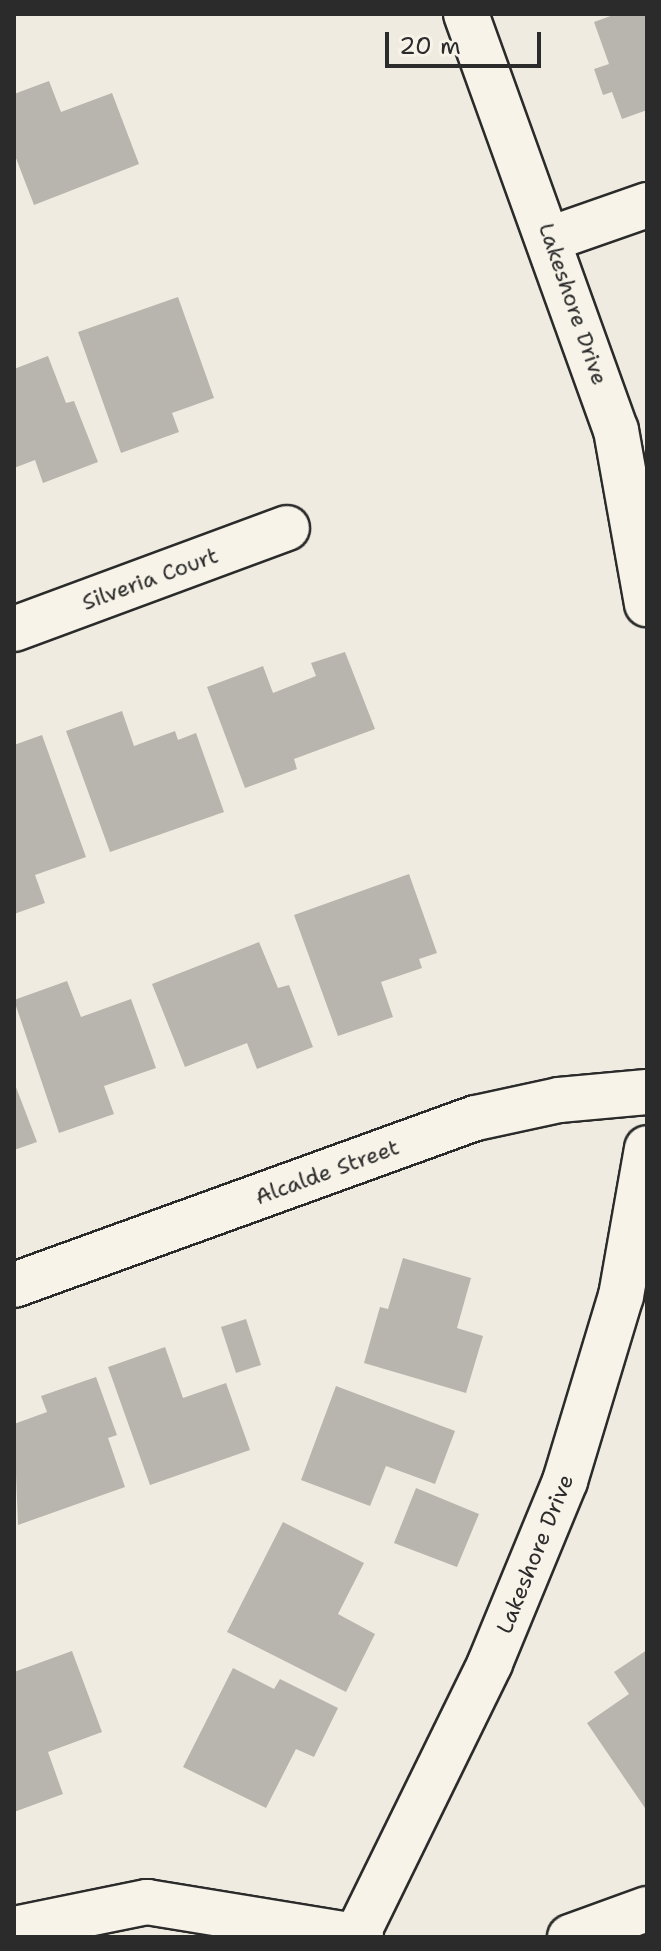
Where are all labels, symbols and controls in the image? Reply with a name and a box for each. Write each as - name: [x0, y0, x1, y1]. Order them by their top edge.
- scale bar: [389, 16, 545, 66]
- text: 20 m: [399, 30, 461, 62]
- street label: Lakeshore Drive: [533, 220, 613, 388]
- street label: Silveria Court: [78, 542, 222, 616]
- street label: Alcalde Street: [251, 1134, 403, 1210]
- street label: Lakeshore Drive: [491, 1470, 579, 1638]

